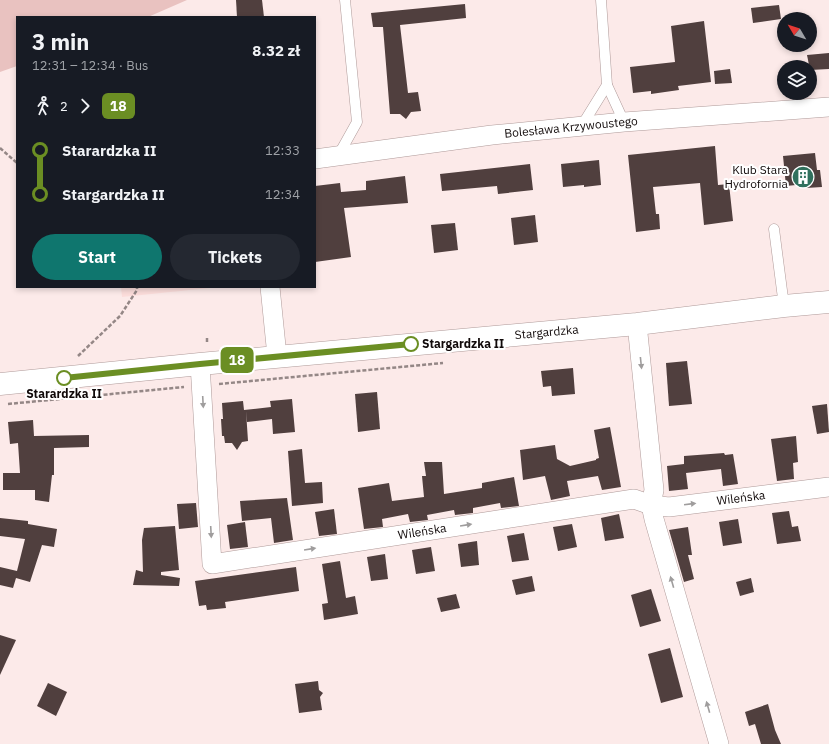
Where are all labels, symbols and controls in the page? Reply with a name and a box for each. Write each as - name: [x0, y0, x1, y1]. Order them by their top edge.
- north arrow: [777, 12, 817, 52]
- map controls: [777, 12, 817, 100]
- text: 3 min: [32, 27, 89, 56]
- text: 8.32 zł: [252, 41, 300, 60]
- text: 12:31 – 12:34 · Bus: [32, 57, 148, 74]
- button: layers: [777, 60, 817, 100]
- icon: walk: [32, 95, 54, 117]
- icon: forward: [74, 95, 96, 117]
- text: 18: [110, 97, 127, 115]
- text: 2: [60, 98, 68, 115]
- street label: Bolesława Krzywoustego: [503, 113, 639, 141]
- text: Starardzka II: [62, 141, 157, 160]
- text: 12:33: [265, 142, 300, 159]
- place label: Klub Stara Hydrofornia: [724, 162, 789, 191]
- building icon: Klub Stara Hydrofornia: [790, 164, 816, 190]
- text: Stargardzka II: [62, 185, 165, 204]
- text: 12:34: [265, 186, 300, 203]
- button: Start: [32, 234, 162, 280]
- button: Tickets: [170, 234, 300, 280]
- street label: Stargardzka: [514, 321, 580, 342]
- marker: Stargardzka II: [403, 336, 419, 352]
- place label: Stargardzka II: [422, 336, 504, 351]
- line badge: 18: [219, 347, 255, 373]
- text: 18: [229, 351, 245, 369]
- one-way arrow: [638, 357, 644, 369]
- marker: Starardzka II: [56, 370, 72, 386]
- place label: Starardzka II: [26, 386, 102, 401]
- one-way arrow: [199, 396, 206, 408]
- street label: Wileńska: [716, 487, 767, 508]
- one-way arrow: [684, 501, 696, 507]
- street label: Wileńska: [397, 520, 448, 542]
- one-way arrow: [460, 522, 472, 528]
- one-way arrow: [207, 526, 214, 538]
- one-way arrow: [304, 546, 316, 552]
- one-way arrow: [669, 575, 675, 587]
- one-way arrow: [705, 700, 711, 712]

